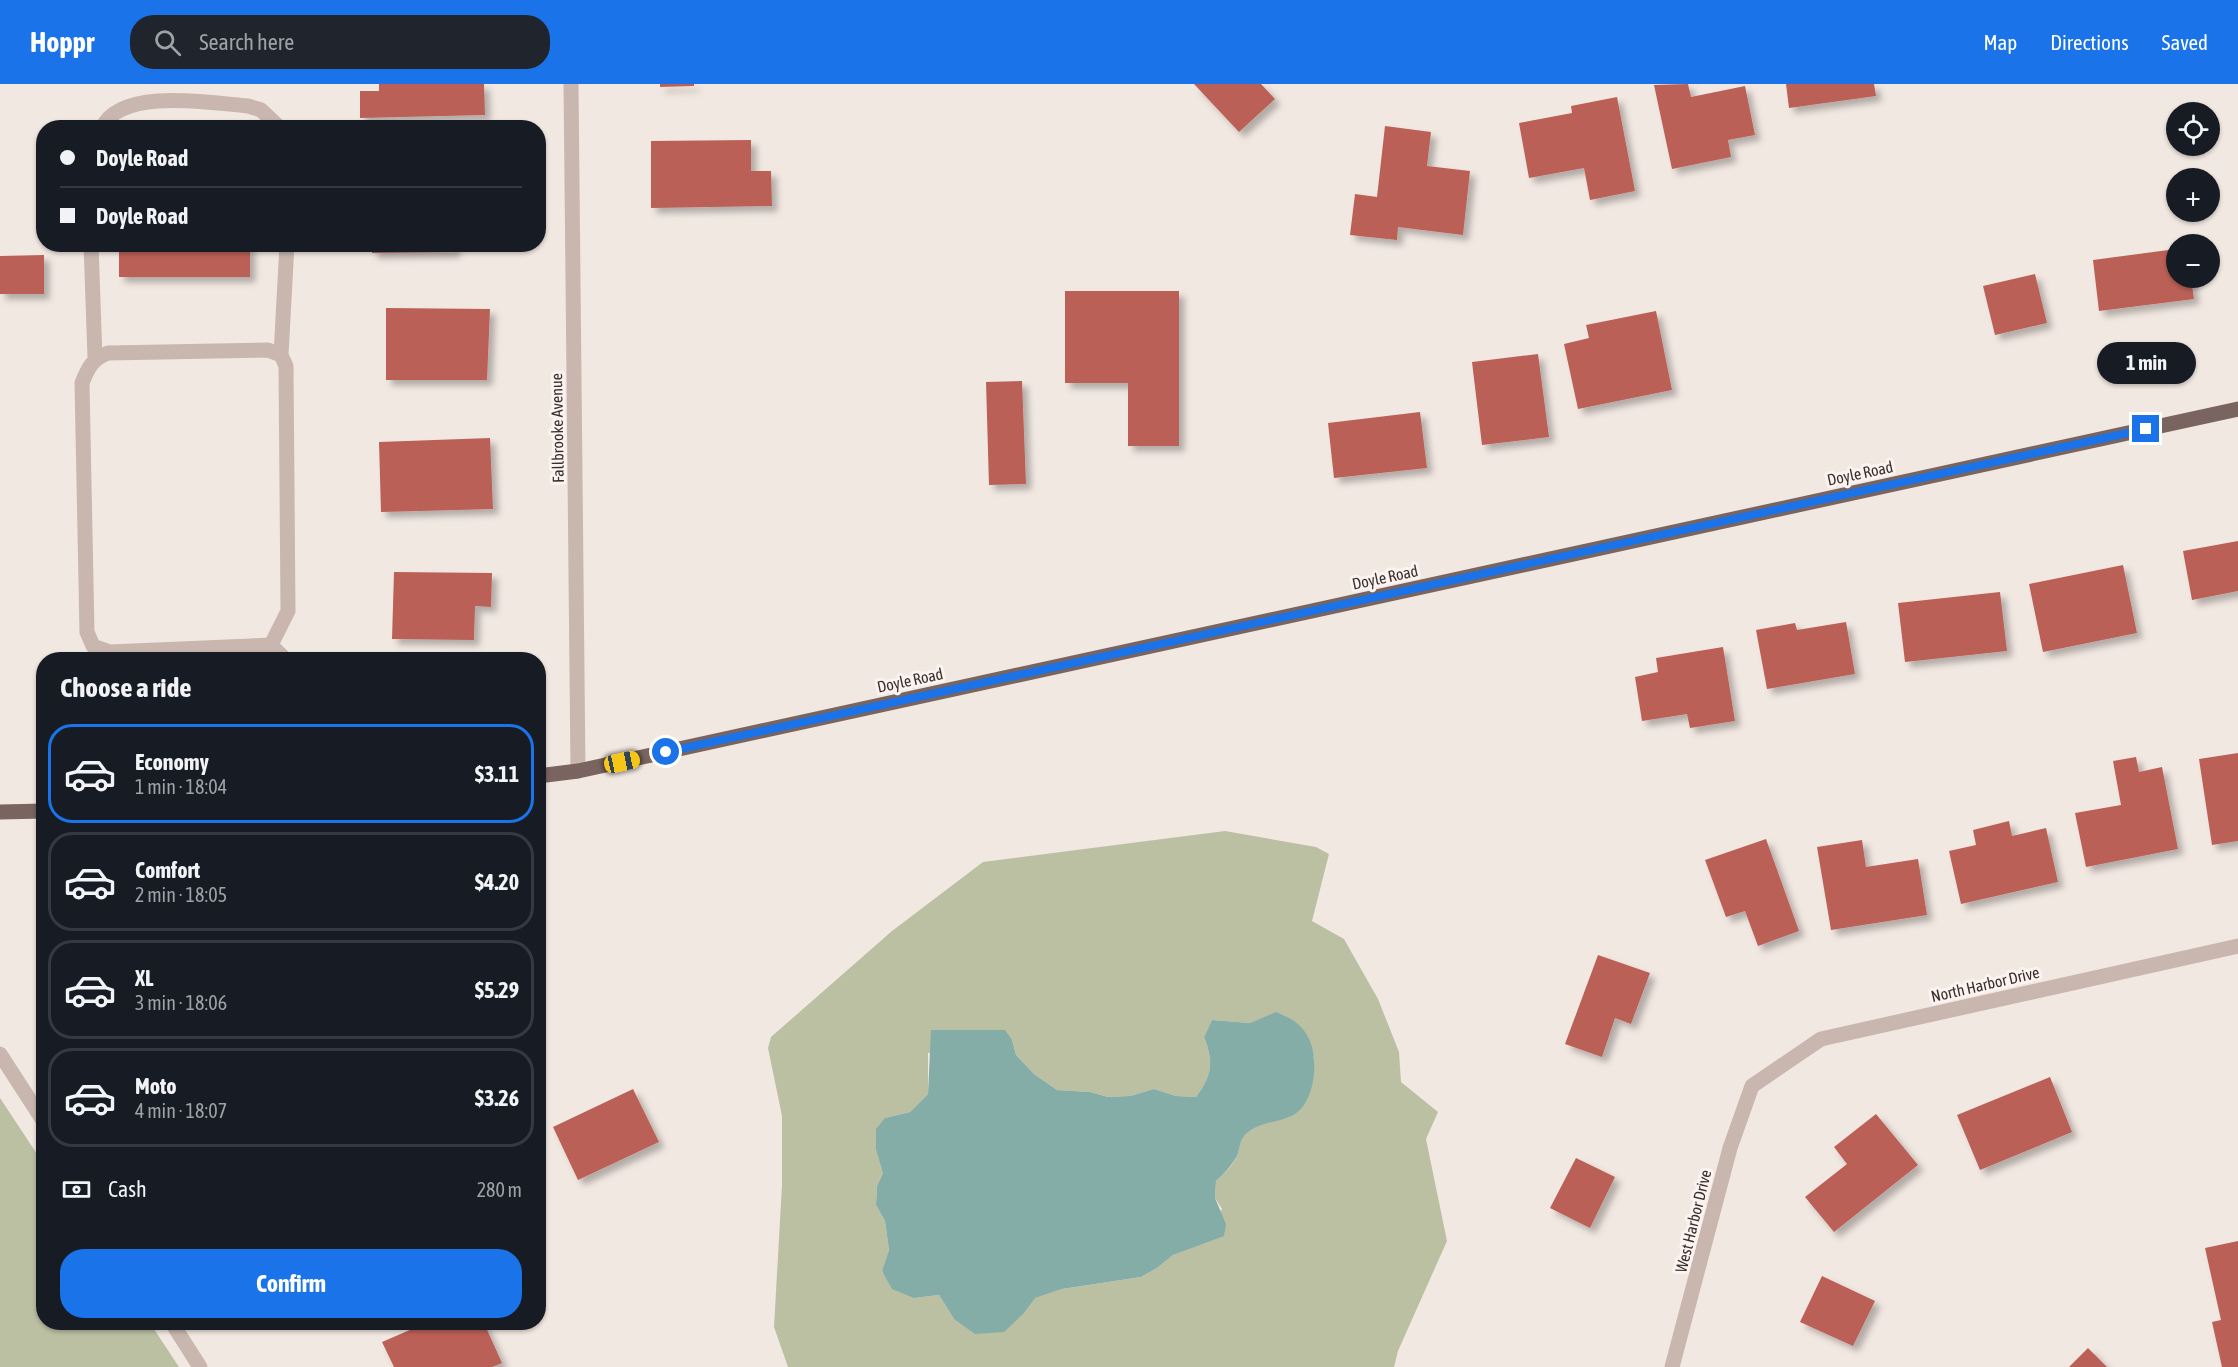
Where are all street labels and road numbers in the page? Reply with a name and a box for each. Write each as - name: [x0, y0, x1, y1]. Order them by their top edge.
- street label: Fallbrooke Avenue: [547, 373, 567, 483]
- street label: Doyle Road: [1825, 457, 1895, 490]
- street label: Doyle Road: [1350, 561, 1420, 594]
- street label: Doyle Road: [875, 664, 945, 697]
- street label: North Harbor Drive: [1929, 963, 2041, 1005]
- street label: West Harbor Drive: [1672, 1168, 1714, 1274]

